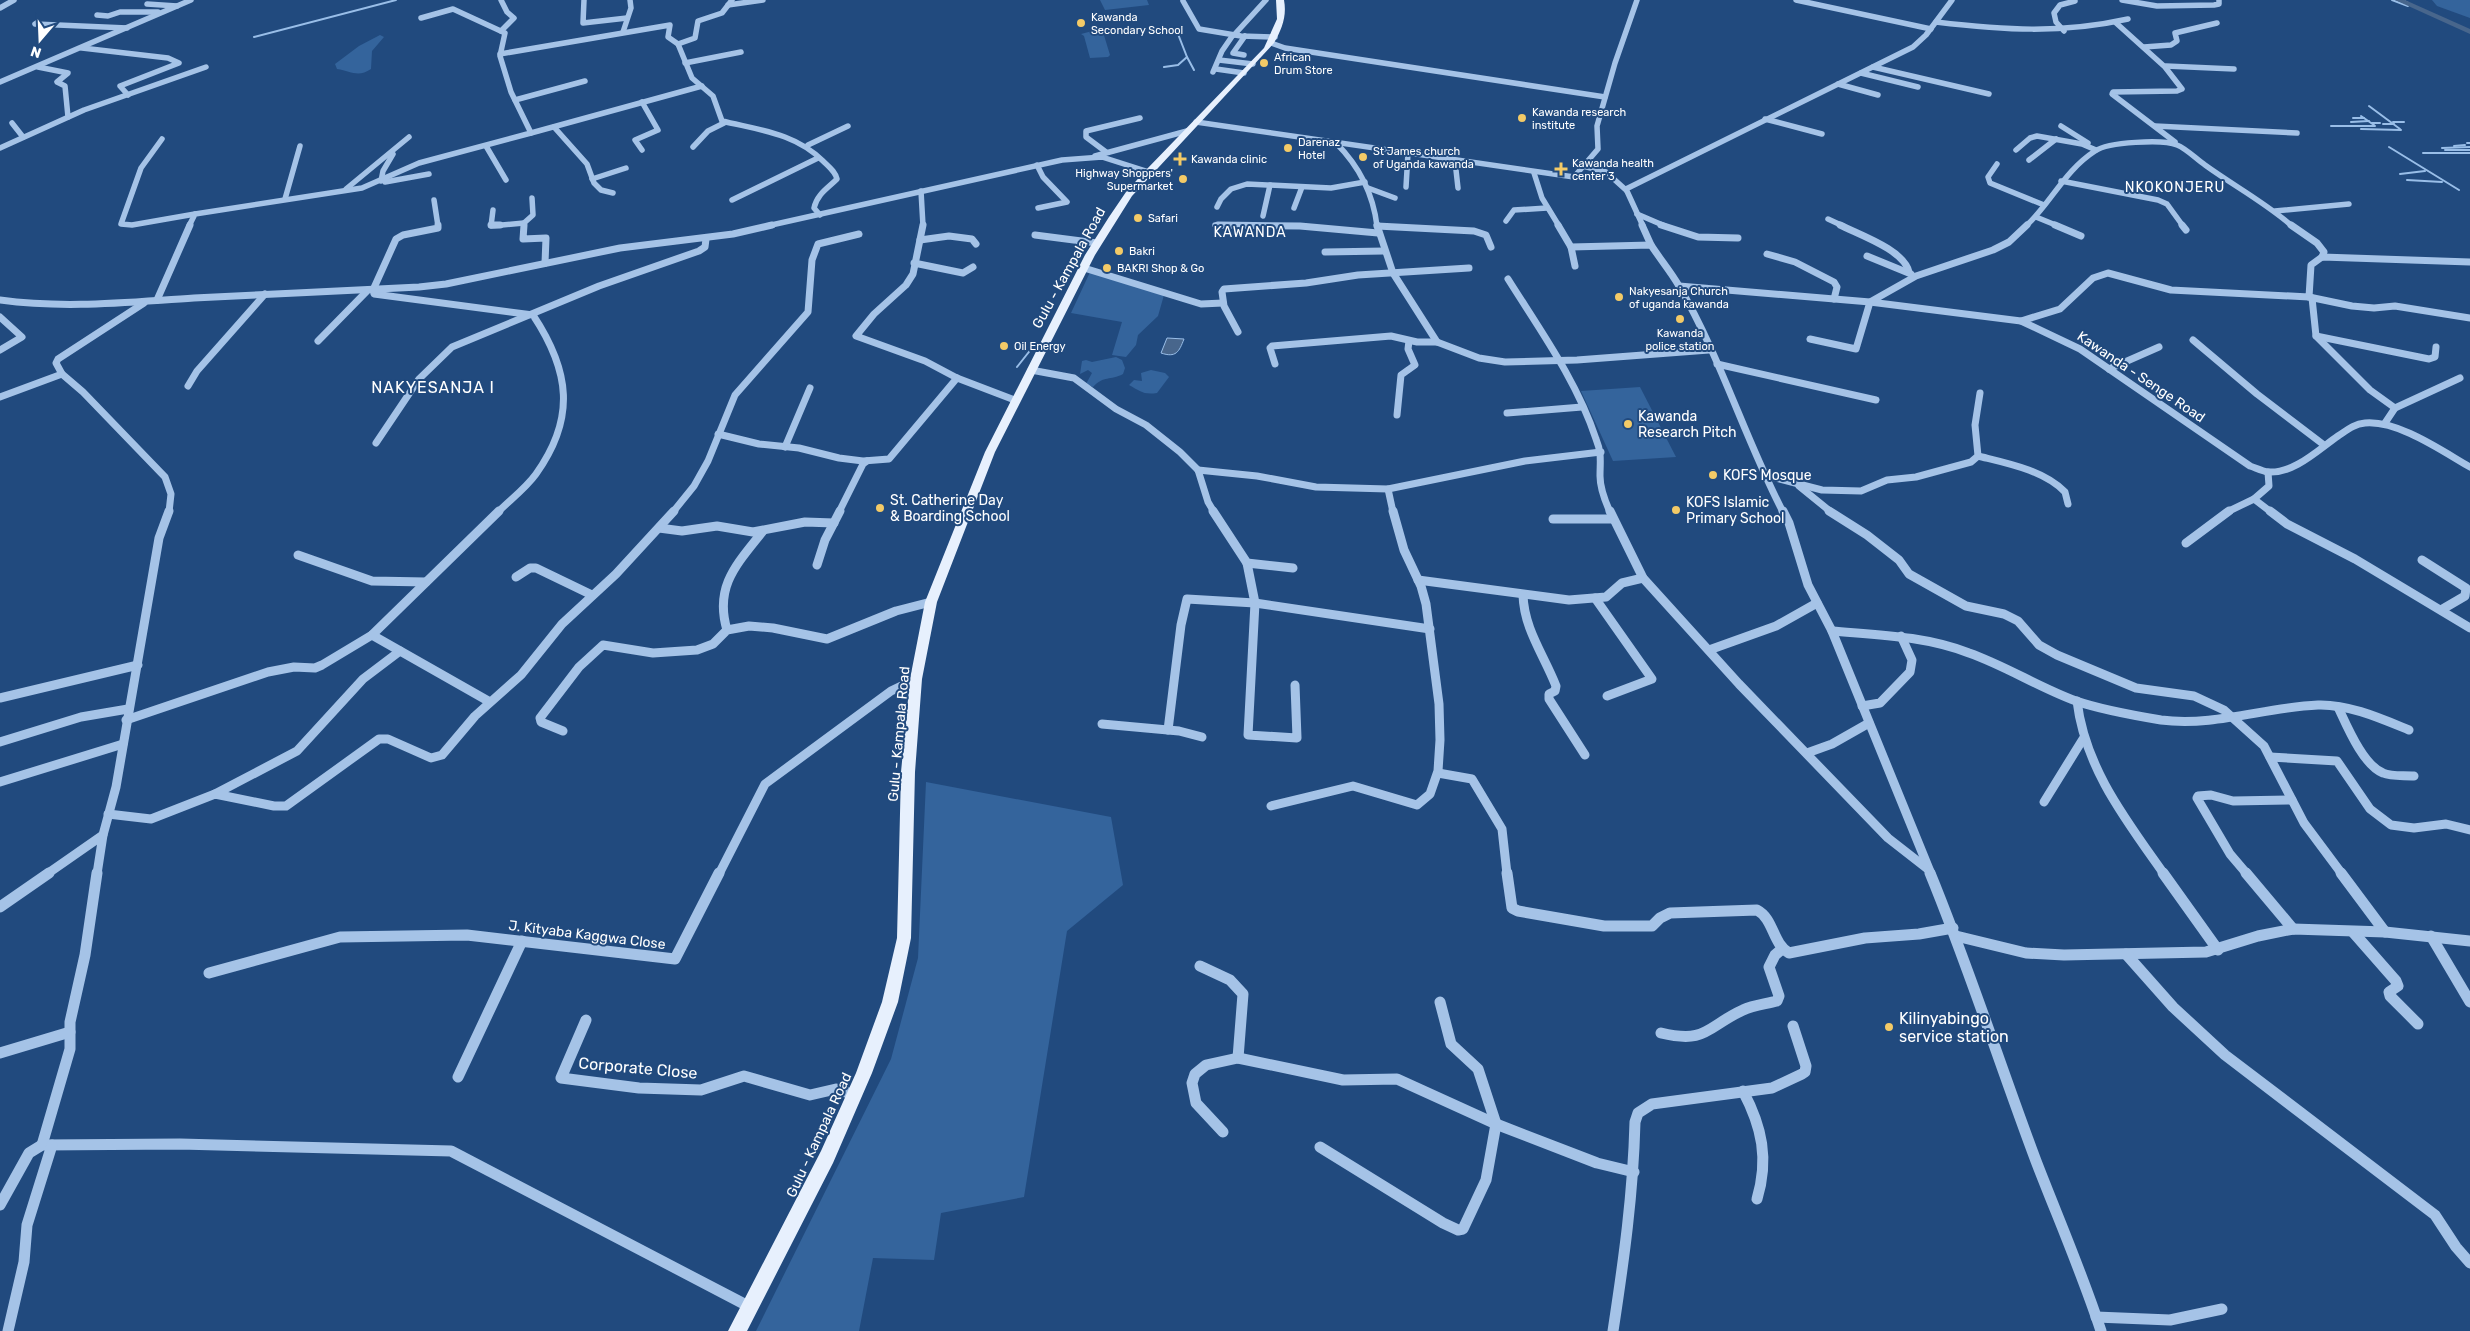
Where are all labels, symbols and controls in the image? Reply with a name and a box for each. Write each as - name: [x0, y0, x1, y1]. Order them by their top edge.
- place label: Kawanda Secondary School: [1091, 11, 1183, 37]
- north arrow: [15, 15, 65, 65]
- marker: Kawanda Secondary School: [1075, 17, 1087, 29]
- text: N: [28, 42, 43, 61]
- place label: African Drum Store: [1274, 51, 1333, 77]
- marker: African Drum Store: [1258, 57, 1270, 69]
- place label: Kawanda research institute: [1532, 106, 1626, 132]
- marker: Kawanda research institute: [1516, 112, 1528, 124]
- place label: Darenaz Hotel: [1298, 136, 1341, 162]
- marker: Darenaz Hotel: [1282, 142, 1294, 154]
- place label: St James church of Uganda kawanda: [1373, 145, 1474, 171]
- marker: St James church of Uganda kawanda: [1357, 151, 1369, 163]
- marker: Kawanda clinic: [1173, 152, 1187, 166]
- place label: Kawanda clinic: [1191, 153, 1267, 166]
- place label: Kawanda health center 3: [1572, 157, 1654, 183]
- marker: Kawanda health center 3: [1554, 162, 1568, 176]
- place label: Highway Shoppers' Supermarket: [1075, 167, 1174, 193]
- marker: Highway Shoppers' Supermarket: [1177, 173, 1189, 185]
- district label: NKOKONJERU: [2125, 179, 2225, 196]
- street label: Gulu - Kampala Road: [1029, 205, 1109, 331]
- marker: Safari: [1132, 212, 1144, 224]
- place label: Safari: [1148, 212, 1178, 225]
- district label: KAWANDA: [1213, 224, 1287, 241]
- marker: Bakri: [1113, 245, 1125, 257]
- place label: Bakri: [1129, 245, 1155, 258]
- marker: BAKRI Shop & Go: [1101, 262, 1113, 274]
- place label: BAKRI Shop & Go: [1117, 262, 1204, 275]
- place label: Nakyesanja Church of uganda kawanda: [1629, 285, 1729, 311]
- marker: Nakyesanja Church of uganda kawanda: [1613, 291, 1625, 303]
- marker: Kawanda police station: [1674, 313, 1686, 325]
- place label: Kawanda police station: [1646, 327, 1715, 353]
- street label: Kawanda - Senge Road: [2074, 328, 2208, 426]
- marker: Oil Energy: [998, 340, 1010, 352]
- place label: Oil Energy: [1014, 340, 1066, 353]
- district label: NAKYESANJA I: [371, 378, 495, 397]
- place label: Kawanda Research Pitch: [1638, 408, 1737, 441]
- marker: Kawanda Research Pitch: [1622, 418, 1634, 430]
- place label: KOFS Mosque: [1723, 467, 1812, 484]
- marker: KOFS Mosque: [1707, 469, 1719, 481]
- place label: St. Catherine Day & Boarding School: [890, 492, 1010, 525]
- place label: KOFS Islamic Primary School: [1686, 494, 1784, 527]
- marker: St. Catherine Day & Boarding School: [874, 502, 886, 514]
- marker: KOFS Islamic Primary School: [1670, 504, 1682, 516]
- street label: Gulu - Kampala Road: [885, 666, 913, 802]
- street label: J. Kityaba Kaggwa Close: [507, 917, 667, 953]
- place label: Kilinyabingo service station: [1899, 1009, 2009, 1046]
- marker: Kilinyabingo service station: [1883, 1021, 1895, 1033]
- street label: Corporate Close: [578, 1053, 698, 1083]
- street label: Gulu - Kampala Road: [783, 1070, 855, 1200]

